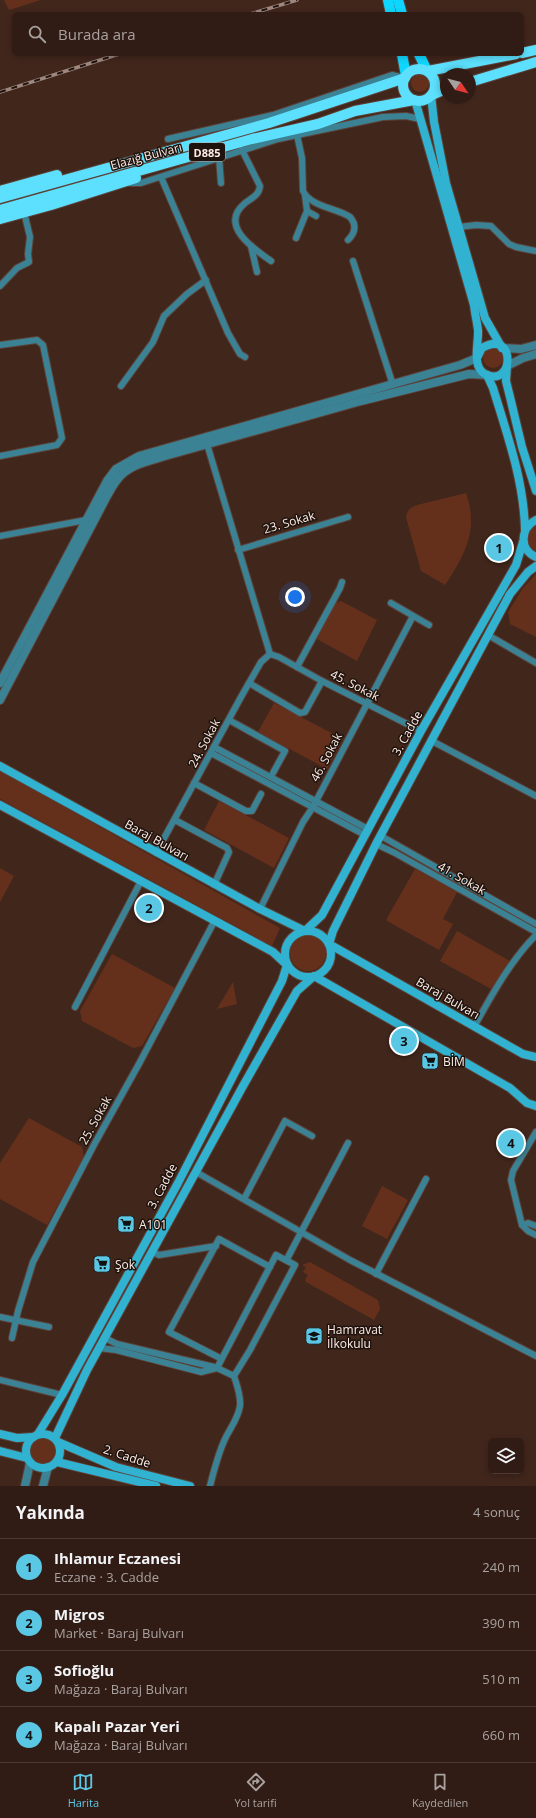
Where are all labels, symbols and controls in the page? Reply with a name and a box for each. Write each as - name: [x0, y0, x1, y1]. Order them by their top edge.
- search box: [12, 12, 524, 56]
- icon: search: [26, 23, 48, 45]
- text: Burada ara: [58, 24, 136, 44]
- north arrow: [440, 68, 476, 104]
- street label: Elazığ Bulvarı: [108, 138, 184, 174]
- road number: D885: [189, 143, 225, 161]
- street label: 23. Sokak: [261, 506, 318, 537]
- pin: 1: [486, 533, 512, 563]
- your location: [285, 587, 305, 607]
- street label: 45. Sokak: [327, 665, 383, 705]
- street label: 3. Cadde: [388, 707, 426, 758]
- street label: 24. Sokak: [184, 715, 224, 770]
- street label: 46. Sokak: [306, 729, 346, 784]
- street label: Baraj Bulvarı: [122, 815, 192, 865]
- street label: 41. Sokak: [435, 857, 490, 899]
- pin: 2: [136, 893, 162, 923]
- street label: Baraj Bulvarı: [413, 973, 483, 1023]
- pin: 3: [391, 1026, 417, 1056]
- supermarket icon: BİM: [420, 1051, 440, 1071]
- place label: BİM: [443, 1053, 465, 1070]
- street label: 25. Sokak: [75, 1092, 116, 1147]
- pin: 4: [498, 1128, 524, 1158]
- street label: 3. Cadde: [143, 1160, 181, 1212]
- supermarket icon: A101: [116, 1214, 136, 1234]
- place label: A101: [139, 1216, 167, 1233]
- supermarket icon: Şok: [92, 1254, 112, 1274]
- place label: Şok: [115, 1256, 136, 1273]
- place label: Hamravat İlkokulu: [327, 1321, 382, 1352]
- school or university icon: Hamravat İlkokulu: [304, 1326, 324, 1346]
- map controls: [488, 1438, 524, 1474]
- button: layers: [488, 1438, 524, 1474]
- street label: 2. Cadde: [101, 1440, 153, 1472]
- text: Yakında: [16, 1501, 85, 1524]
- text: 4 sonuç: [473, 1503, 520, 1521]
- text: Ihlamur Eczanesi: [54, 1548, 181, 1568]
- text: 1: [25, 1558, 33, 1576]
- text: 240 m: [482, 1558, 520, 1576]
- text: Eczane · 3. Cadde: [54, 1568, 159, 1586]
- text: Migros: [54, 1604, 105, 1624]
- text: 2: [25, 1614, 33, 1632]
- text: 390 m: [482, 1614, 520, 1632]
- text: Market · Baraj Bulvarı: [54, 1624, 184, 1642]
- text: Sofioğlu: [54, 1660, 114, 1680]
- text: 3: [25, 1670, 33, 1688]
- text: 510 m: [482, 1670, 520, 1688]
- text: Mağaza · Baraj Bulvarı: [54, 1680, 187, 1698]
- text: Kapalı Pazar Yeri: [54, 1716, 180, 1736]
- text: 4: [25, 1726, 33, 1744]
- text: 660 m: [482, 1726, 520, 1744]
- text: Mağaza · Baraj Bulvarı: [54, 1736, 187, 1754]
- tab: Harita: [68, 1771, 99, 1810]
- tab: Yol tarifi: [234, 1771, 277, 1810]
- tab: Kaydedilen: [412, 1771, 468, 1810]

